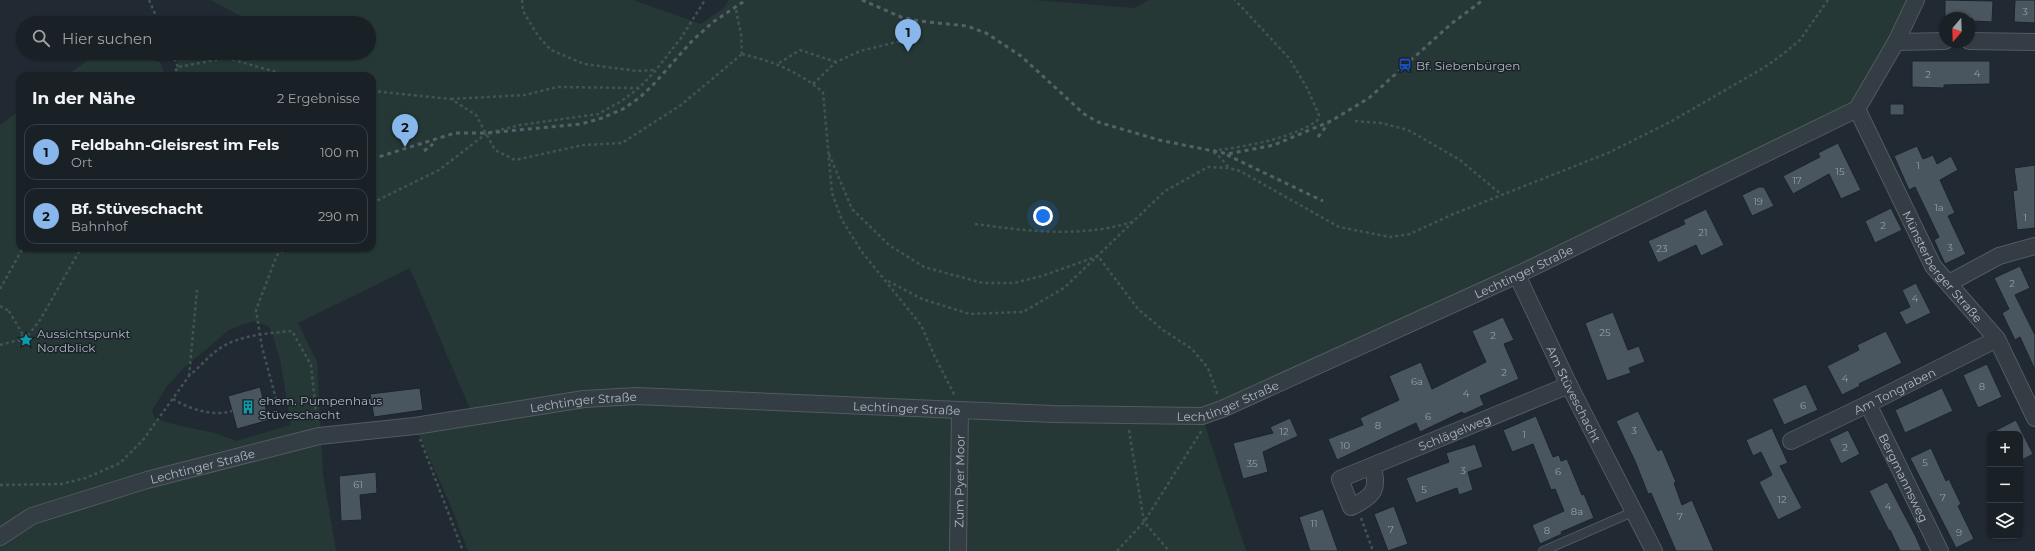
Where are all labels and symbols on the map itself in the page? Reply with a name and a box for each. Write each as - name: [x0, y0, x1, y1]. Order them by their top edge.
- house number: 3: [2022, 5, 2028, 18]
- north arrow: [1939, 12, 1975, 48]
- pin: 1: [895, 19, 921, 52]
- station icon: Bf. Siebenbürgen: [1397, 57, 1413, 73]
- place label: Bf. Siebenbürgen: [1416, 58, 1520, 73]
- house number: 4: [1974, 67, 1981, 80]
- house number: 2: [1925, 68, 1931, 81]
- pin: 2: [392, 114, 418, 147]
- house number: 1: [1916, 159, 1920, 172]
- house number: 15: [1835, 165, 1845, 178]
- house number: 17: [1792, 174, 1802, 187]
- house number: 19: [1753, 195, 1763, 208]
- house number: 1a: [1934, 201, 1944, 214]
- your location: [1033, 206, 1053, 226]
- street label: Münsterberger Straße: [1900, 208, 1986, 325]
- house number: 1: [2023, 211, 2027, 224]
- house number: 2: [1880, 219, 1886, 232]
- house number: 21: [1698, 226, 1708, 239]
- street label: Lechtinger Straße: [1472, 241, 1575, 301]
- house number: 3: [1947, 241, 1953, 254]
- house number: 23: [1656, 242, 1668, 255]
- house number: 2: [2009, 277, 2015, 290]
- house number: 4: [1912, 292, 1919, 305]
- place label: Aussichtspunkt Nordblick: [37, 326, 130, 355]
- house number: 25: [1599, 326, 1611, 339]
- house number: 2: [1490, 329, 1496, 342]
- place icon: Aussichtspunkt Nordblick: [18, 332, 34, 348]
- street label: Am Stüveschacht: [1544, 343, 1605, 445]
- street label: Am Tongraben: [1851, 364, 1938, 417]
- house number: 2: [1501, 366, 1507, 379]
- house number: 4: [1842, 372, 1849, 385]
- house number: 6a: [1411, 375, 1423, 388]
- street label: Lechtinger Straße: [1177, 377, 1281, 424]
- house number: 8: [1979, 380, 1985, 393]
- house number: 4: [1463, 387, 1470, 400]
- street label: Lechtinger Straße: [529, 388, 637, 415]
- place label: ehem. Pumpenhaus Stüveschacht: [259, 393, 382, 422]
- street label: Lechtinger Straße: [853, 398, 961, 417]
- building icon: ehem. Pumpenhaus Stüveschacht: [240, 399, 256, 415]
- house number: 6: [1800, 399, 1806, 412]
- street label: Schlägelweg: [1416, 410, 1493, 454]
- house number: 6: [1425, 410, 1431, 423]
- house number: 8: [1375, 419, 1381, 432]
- house number: 3: [1631, 424, 1637, 437]
- house number: 12: [1279, 425, 1289, 438]
- house number: 1: [1522, 428, 1526, 441]
- street label: Bergmannsweg: [1876, 431, 1932, 524]
- street label: Zum Pyer Moor: [951, 434, 967, 528]
- house number: 10: [1340, 439, 1350, 452]
- house number: 2: [1842, 441, 1848, 454]
- street label: Lechtinger Straße: [148, 445, 256, 486]
- house number: 5: [1922, 456, 1928, 469]
- house number: 35: [1246, 457, 1258, 470]
- house number: 3: [1460, 464, 1466, 477]
- house number: 6: [1555, 465, 1561, 478]
- house number: 61: [353, 478, 363, 491]
- house number: 5: [1421, 483, 1427, 496]
- house number: 7: [1940, 491, 1946, 504]
- house number: 12: [1777, 493, 1787, 506]
- house number: 4: [1885, 500, 1892, 513]
- house number: 8a: [1571, 505, 1583, 518]
- house number: 7: [1677, 510, 1683, 523]
- house number: 11: [1310, 517, 1318, 530]
- house number: 7: [1388, 523, 1394, 536]
- house number: 8: [1544, 524, 1550, 537]
- house number: 9: [1956, 526, 1962, 539]

